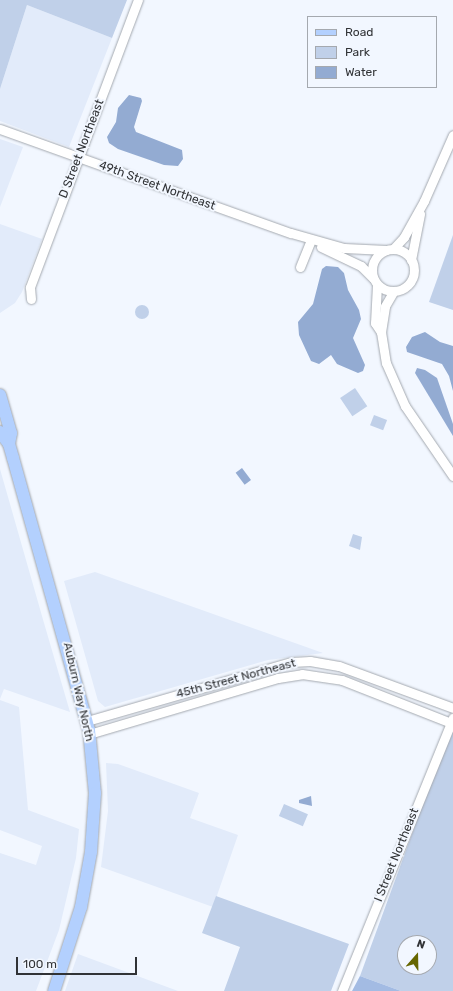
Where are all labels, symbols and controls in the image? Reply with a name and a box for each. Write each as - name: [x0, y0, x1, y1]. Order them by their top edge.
- legend: [307, 16, 437, 88]
- text: Road: [345, 25, 373, 39]
- text: Park: [345, 45, 370, 59]
- text: Water: [345, 65, 377, 79]
- street label: D Street Northeast: [57, 98, 107, 200]
- street label: 49th Street Northeast: [97, 158, 217, 214]
- street label: Auburn Way North: [60, 641, 96, 743]
- street label: 45th Street Northeast: [175, 656, 297, 702]
- street label: I Street Northeast: [372, 806, 422, 904]
- north arrow: [397, 935, 437, 975]
- text: N: [415, 937, 427, 952]
- scale bar: [18, 949, 139, 975]
- text: 100 m: [23, 957, 57, 971]

